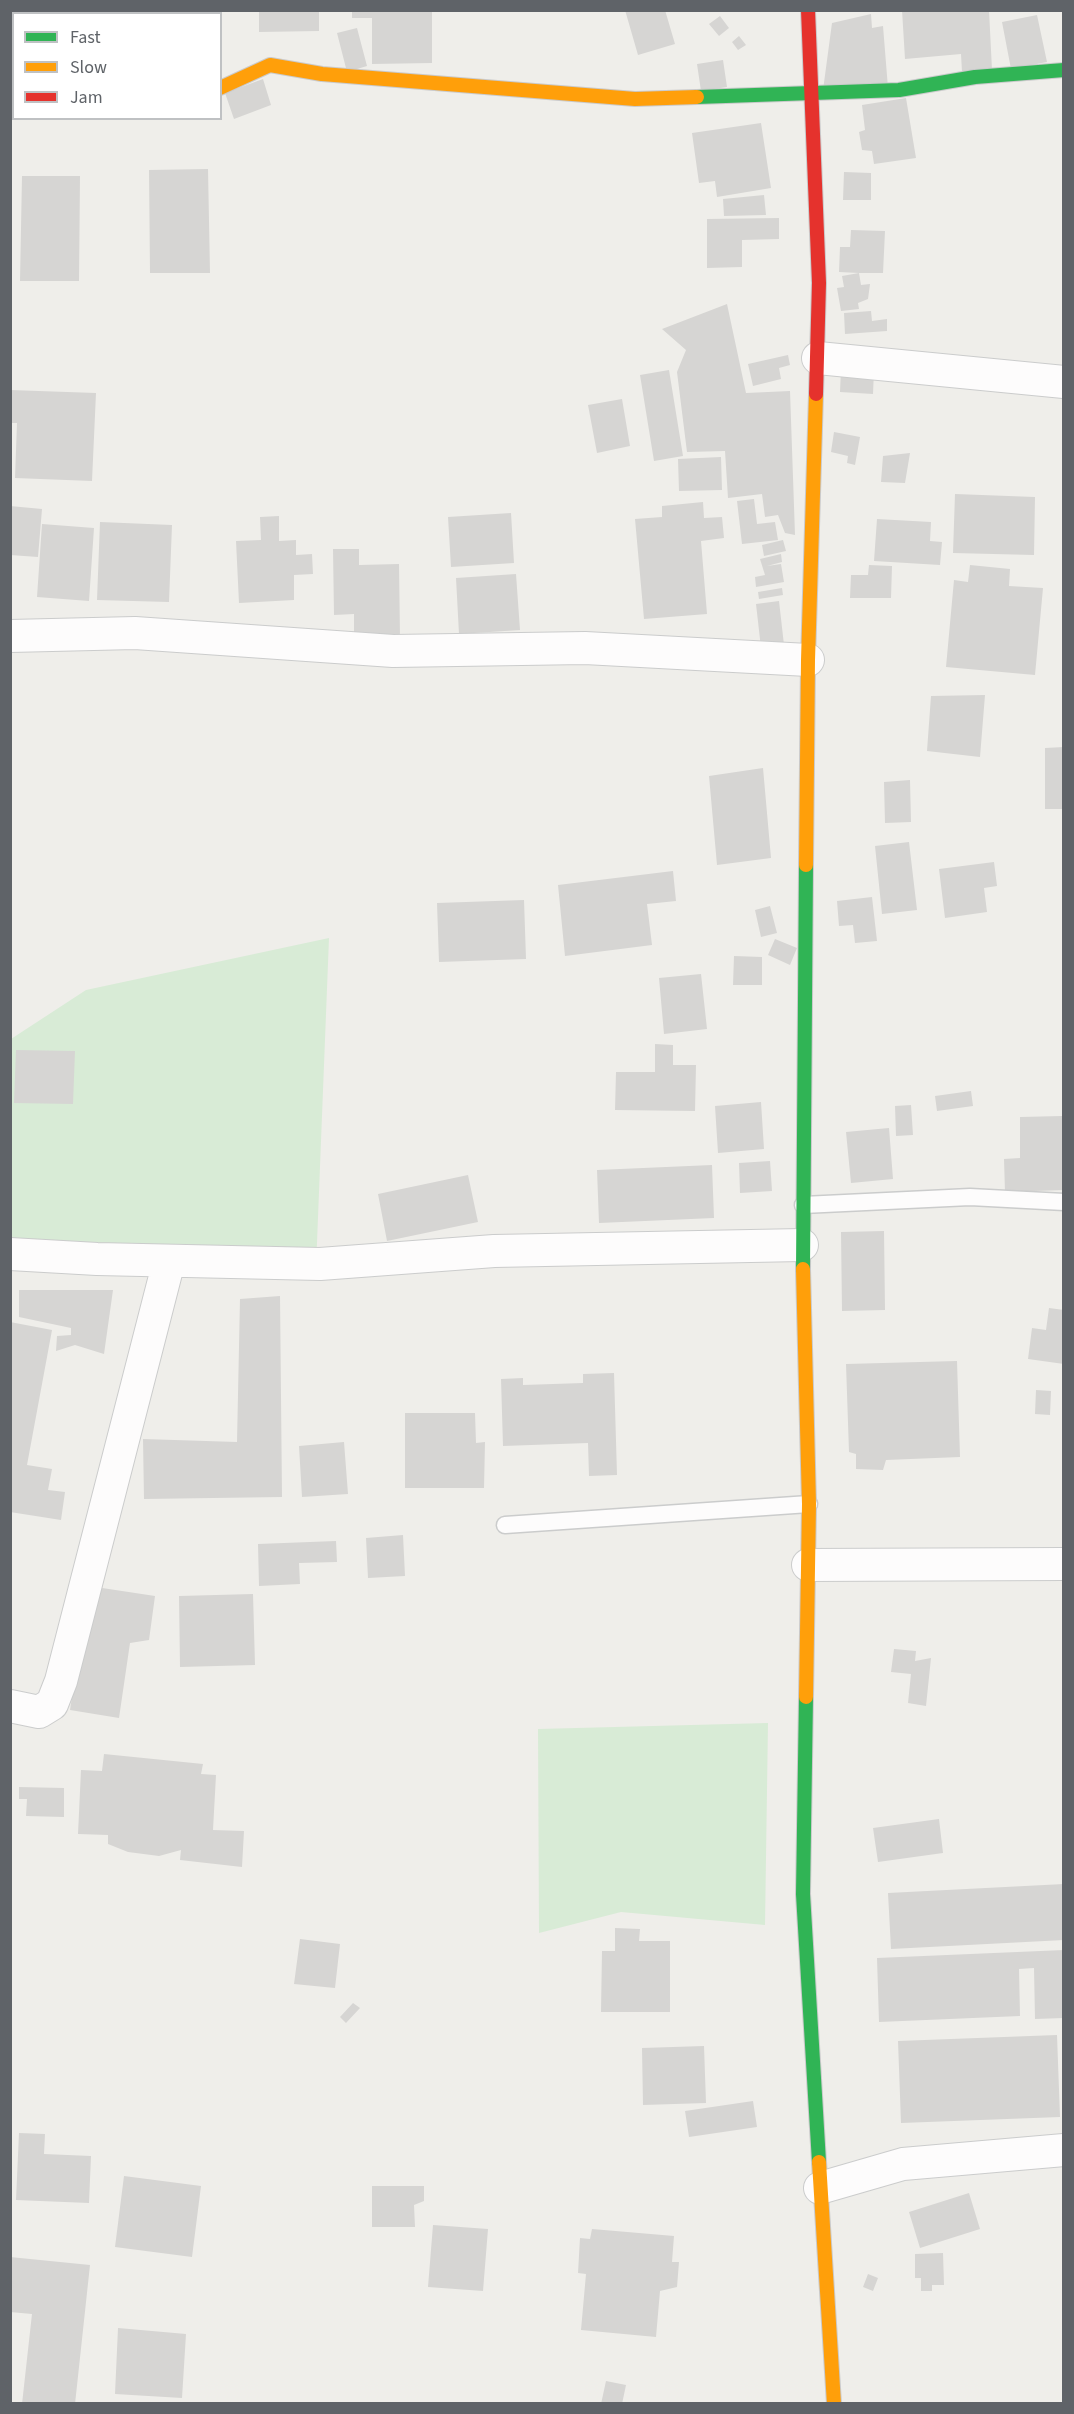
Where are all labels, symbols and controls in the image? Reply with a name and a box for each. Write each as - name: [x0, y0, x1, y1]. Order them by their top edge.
- legend: [12, 12, 222, 120]
- text: Fast: [70, 25, 101, 50]
- text: Slow: [70, 55, 107, 80]
- text: Jam: [70, 85, 103, 110]

